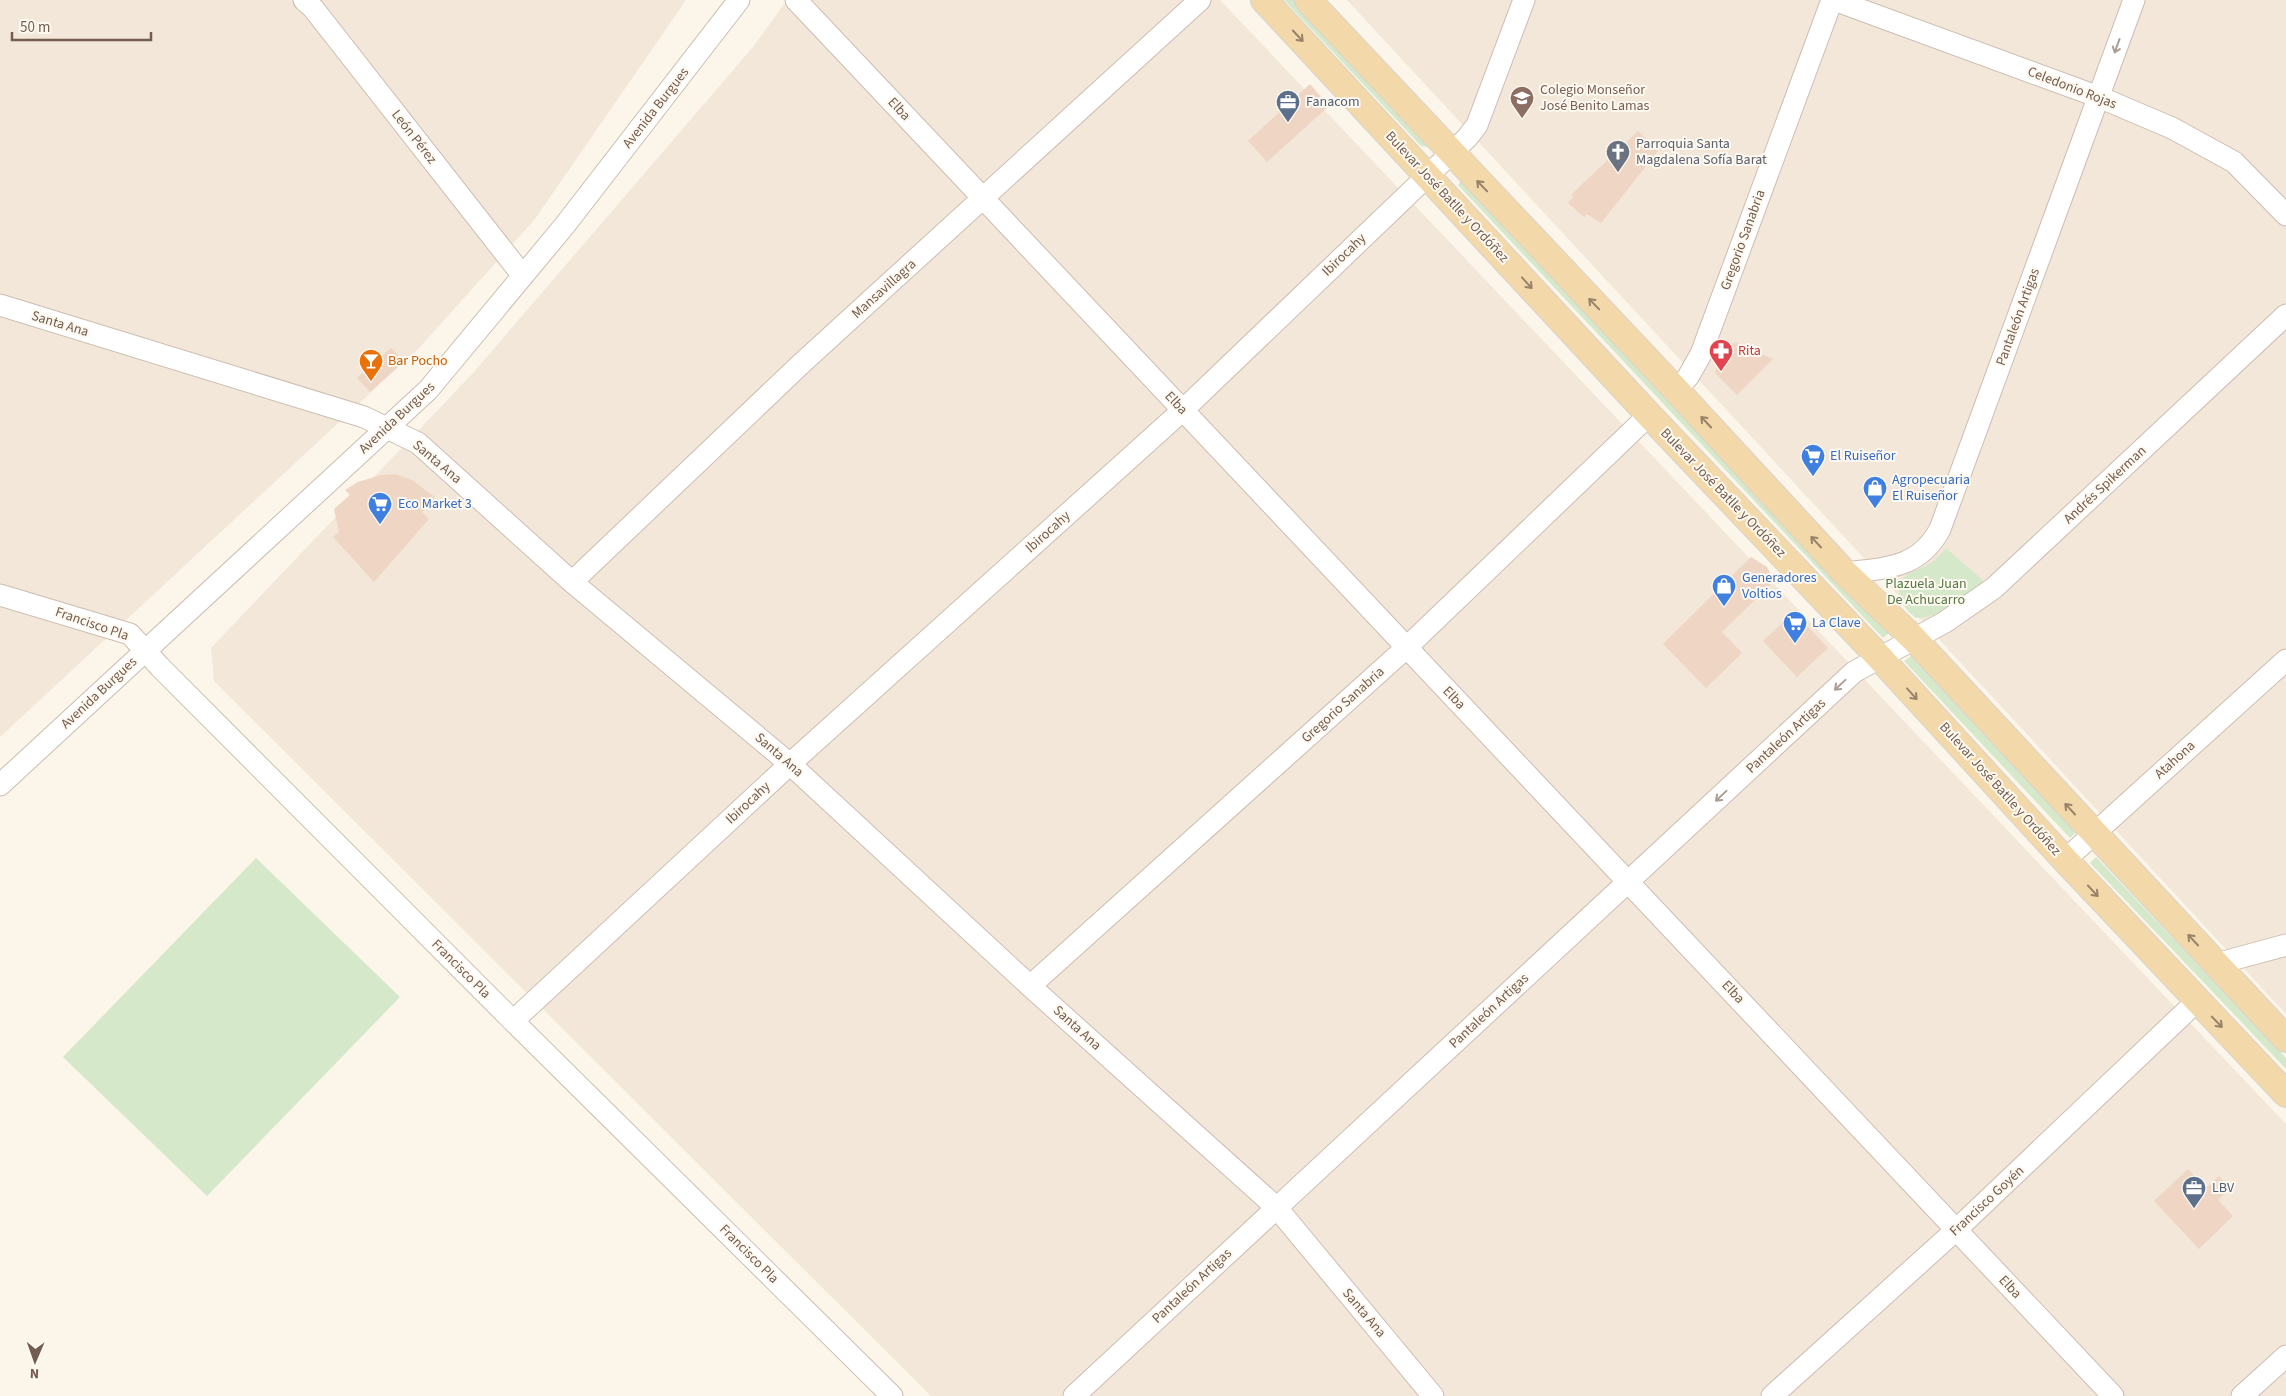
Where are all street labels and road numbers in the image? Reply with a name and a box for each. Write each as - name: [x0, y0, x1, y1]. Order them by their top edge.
- street label: Celedonio Rojas: [2024, 62, 2120, 114]
- street label: Avenida Burgues: [618, 63, 694, 153]
- street label: Elba: [883, 93, 915, 125]
- street label: León Pérez: [386, 106, 442, 168]
- street label: Bulevar José Batlle y Ordóñez: [1381, 127, 1513, 267]
- street label: Gregorio Sanabria: [1716, 187, 1770, 293]
- street label: Ibirocahy: [1317, 229, 1371, 281]
- street label: Mansavillagra: [847, 255, 921, 323]
- street label: Pantaleón Artigas: [1991, 265, 2045, 369]
- street label: Santa Ana: [29, 306, 91, 342]
- street label: Avenida Burgues: [354, 377, 440, 459]
- street label: Elba: [1160, 387, 1192, 419]
- street label: Bulevar José Batlle y Ordóñez: [1656, 424, 1790, 562]
- street label: Santa Ana: [408, 435, 466, 489]
- street label: Andrés Spikerman: [2059, 441, 2151, 529]
- street label: Ibirocahy: [1021, 506, 1075, 558]
- street label: Francisco Pla: [53, 602, 131, 646]
- street label: Avenida Burgues: [56, 652, 142, 734]
- street label: Gregorio Sanabria: [1297, 662, 1389, 748]
- street label: Elba: [1438, 682, 1470, 714]
- street label: Pantaleón Artigas: [1742, 694, 1830, 778]
- street label: Bulevar José Batlle y Ordóñez: [1935, 718, 2065, 860]
- street label: Santa Ana: [750, 728, 808, 782]
- street label: Atahona: [2150, 736, 2200, 784]
- street label: Ibirocahy: [721, 777, 775, 829]
- street label: Francisco Pla: [427, 935, 495, 1003]
- street label: Pantaleón Artigas: [1445, 969, 1533, 1053]
- street label: Elba: [1717, 976, 1749, 1008]
- street label: Santa Ana: [1048, 1001, 1106, 1055]
- street label: Francisco Goyén: [1945, 1161, 2029, 1241]
- street label: Francisco Pla: [715, 1220, 783, 1288]
- street label: Pantaleón Artigas: [1148, 1244, 1236, 1328]
- street label: Elba: [1994, 1271, 2026, 1303]
- street label: Santa Ana: [1337, 1284, 1391, 1342]

